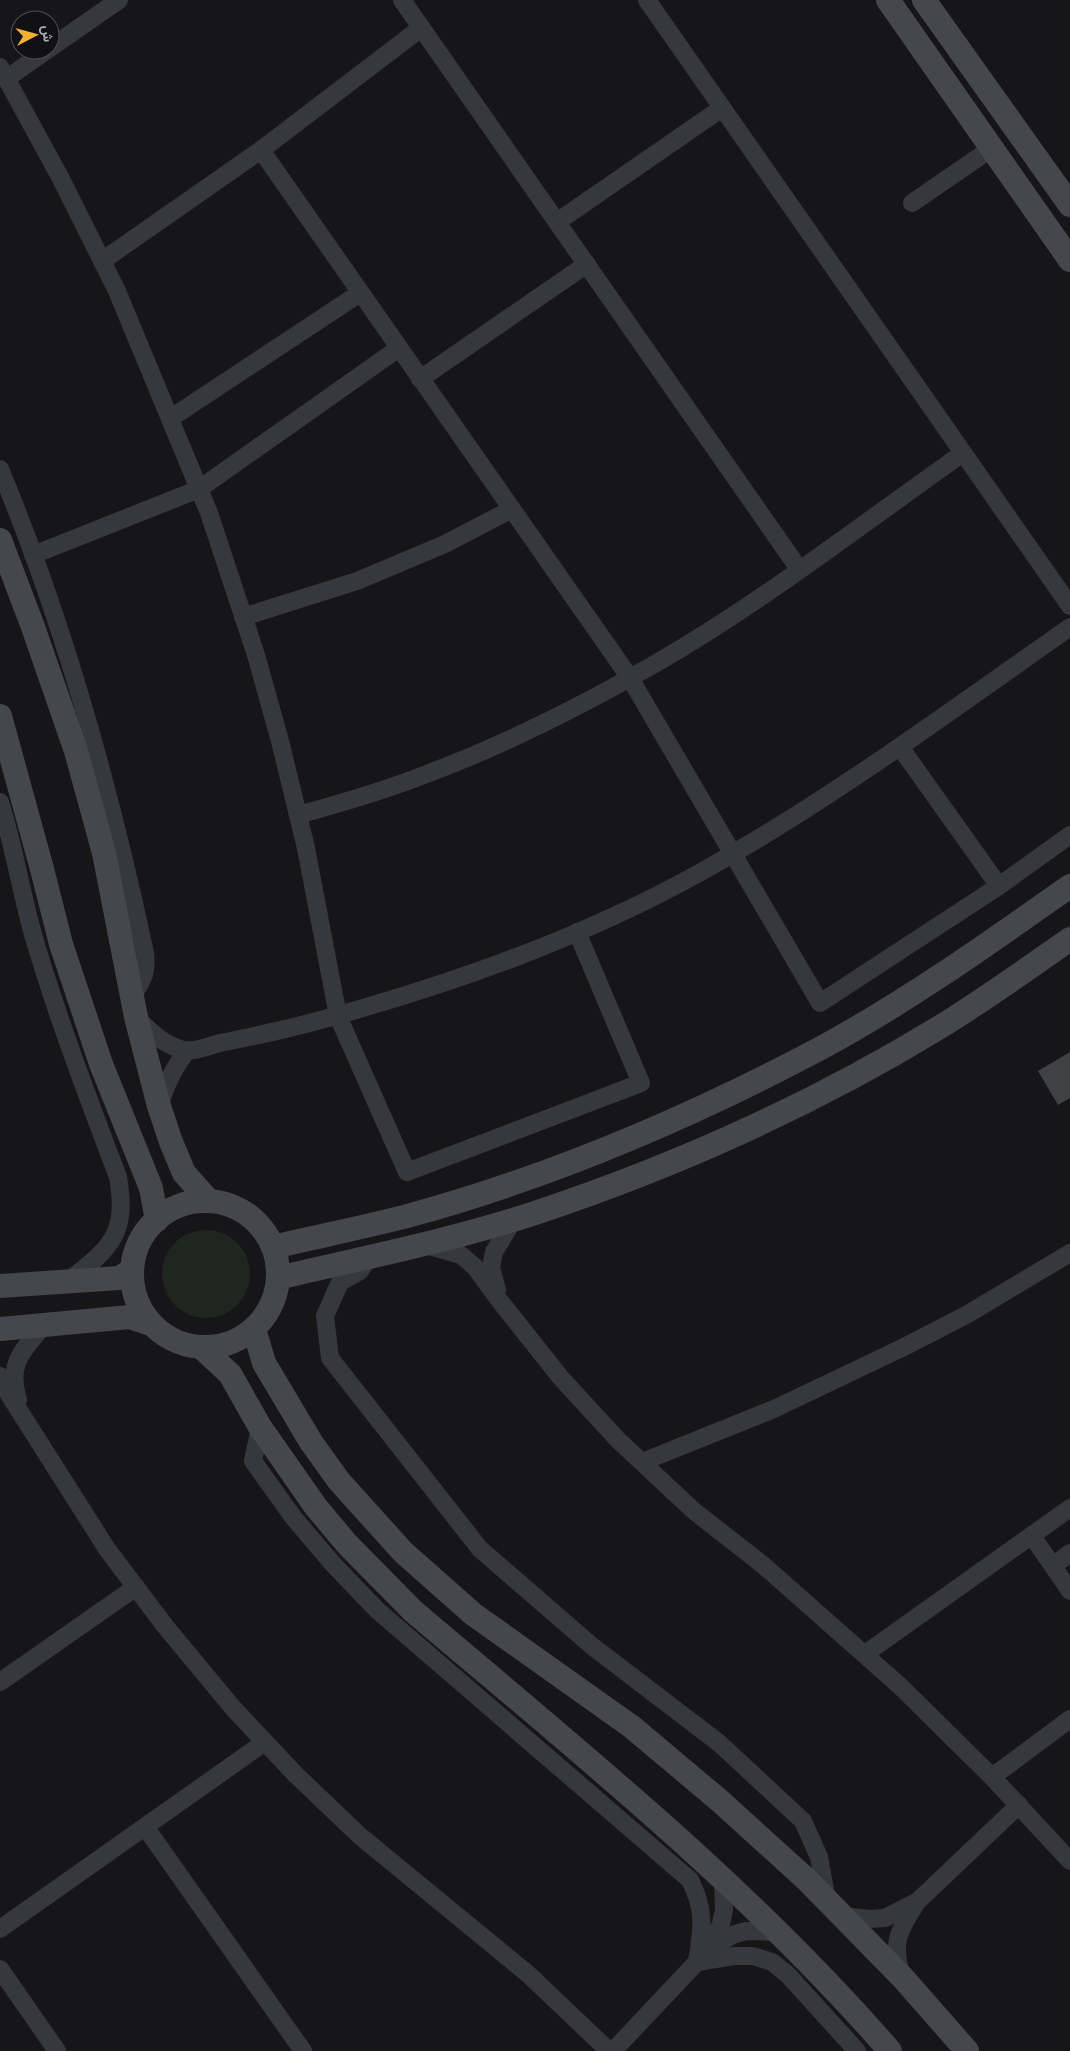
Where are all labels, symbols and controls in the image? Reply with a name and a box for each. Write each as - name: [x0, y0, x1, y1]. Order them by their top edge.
- north arrow: [10, 10, 60, 60]
- text: ش: [37, 25, 56, 43]

